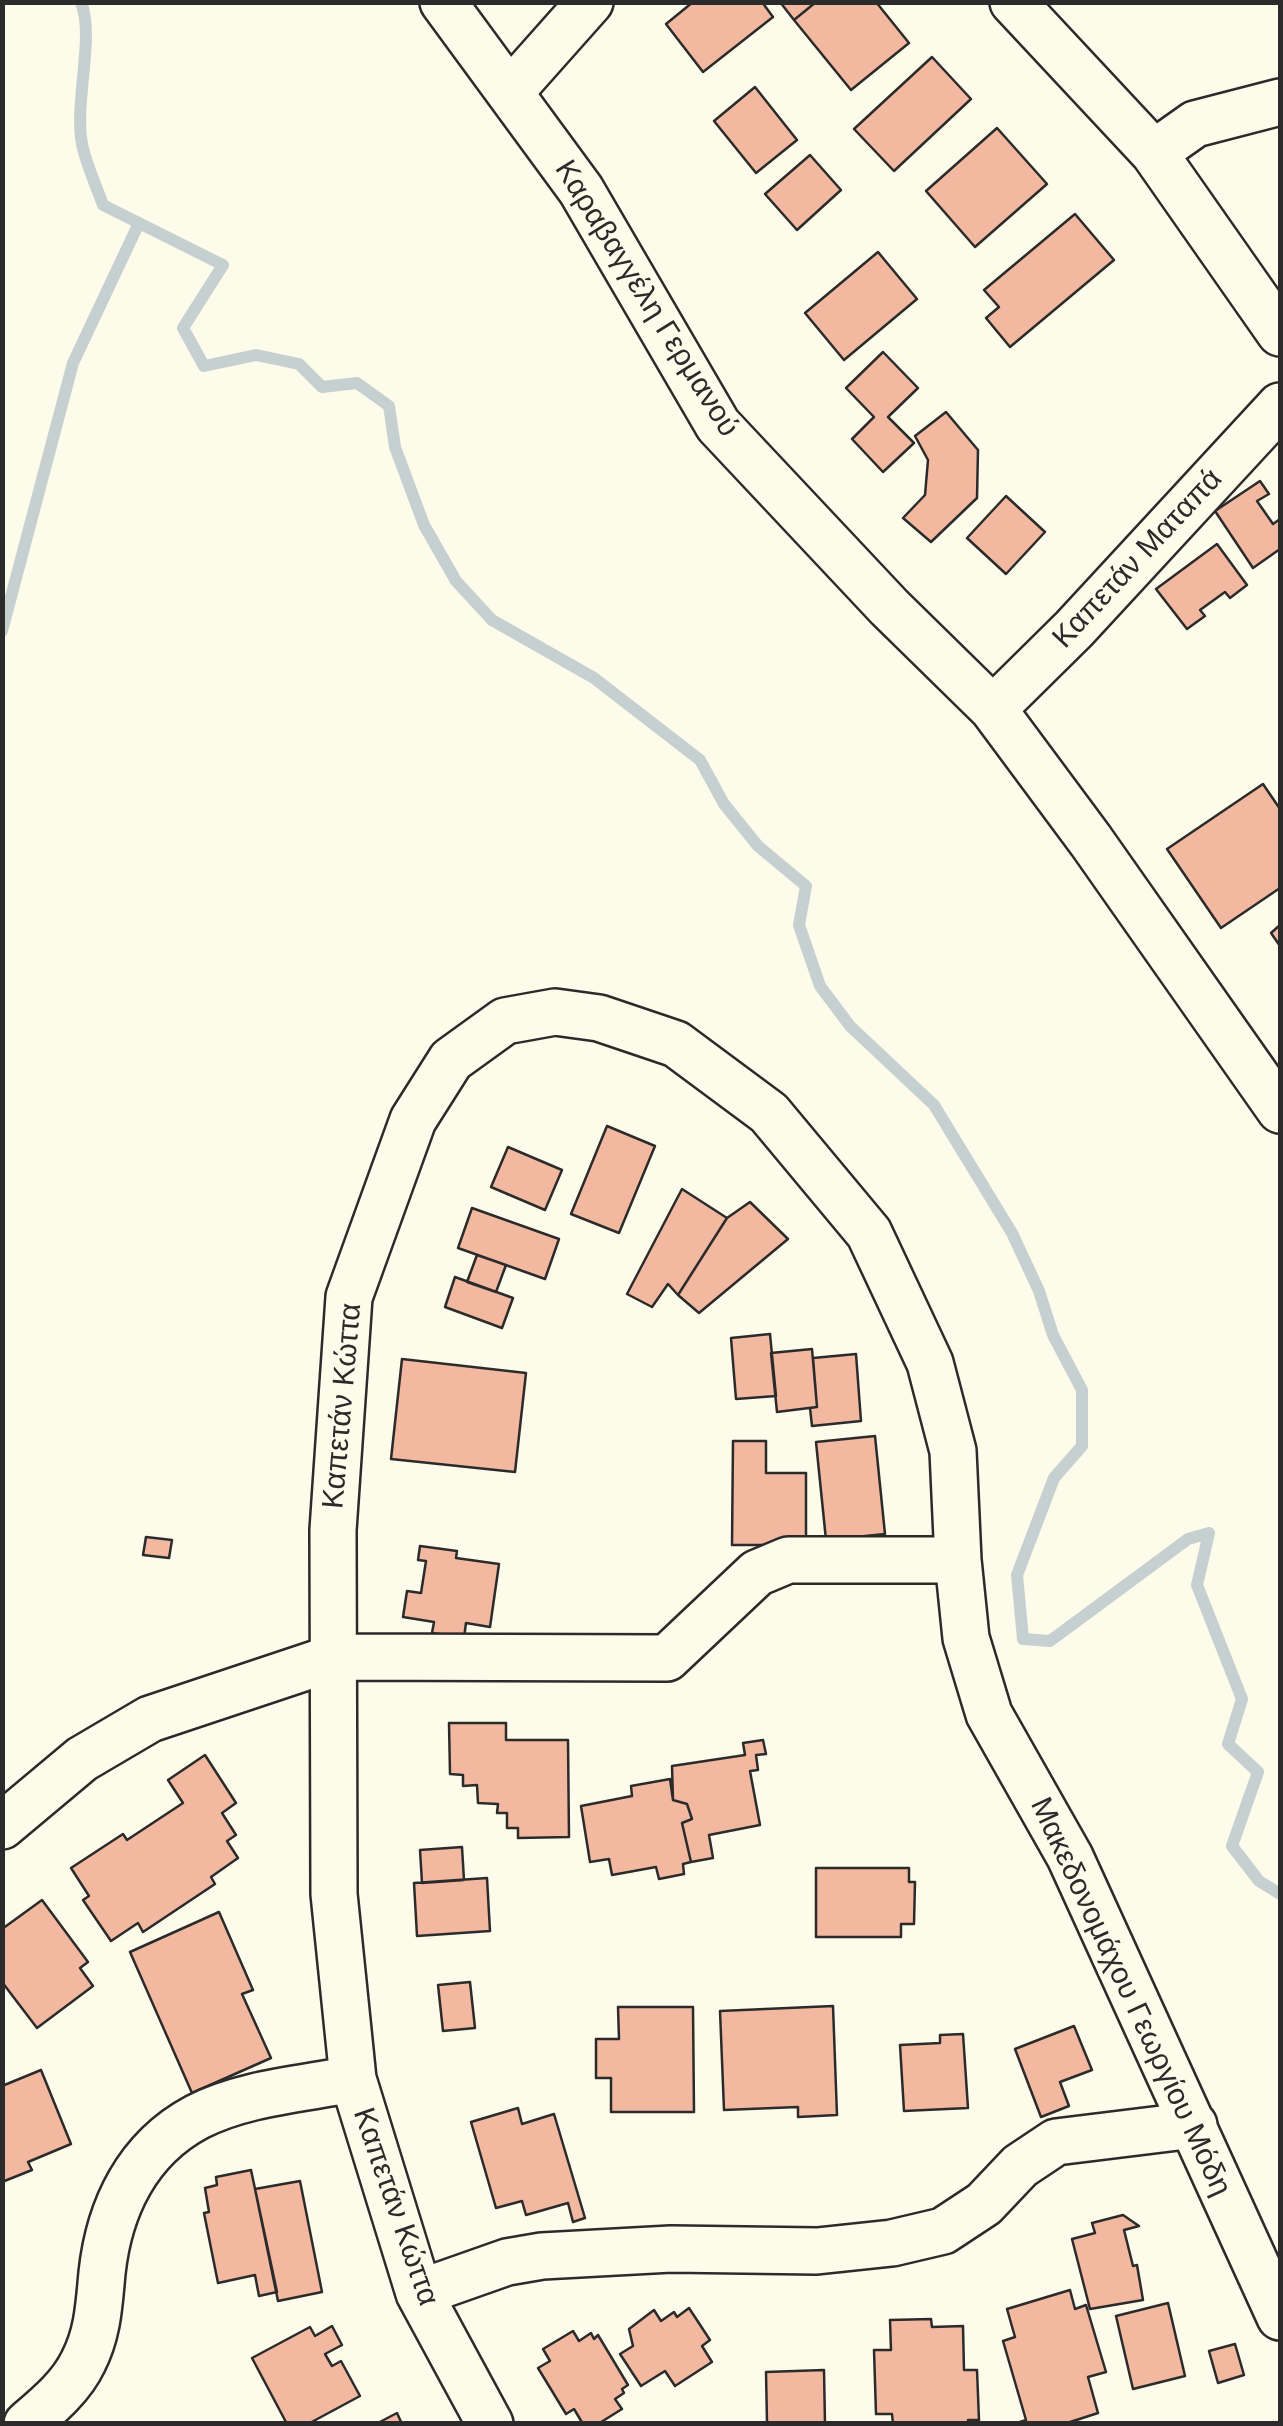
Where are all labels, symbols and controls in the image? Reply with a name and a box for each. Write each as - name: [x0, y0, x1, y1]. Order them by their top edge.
- street label: Καραβαγγέλη Γερμανού: [546, 154, 746, 444]
- street label: Καπετάν Ματαπά: [1046, 462, 1230, 656]
- street label: Καπετάν Κώττα: [316, 1302, 370, 1510]
- street label: Μακεδονομάχου Γεωργίου Μόδη: [1022, 1792, 1238, 2202]
- street label: Καπετάν Κώττα: [344, 2104, 446, 2310]

